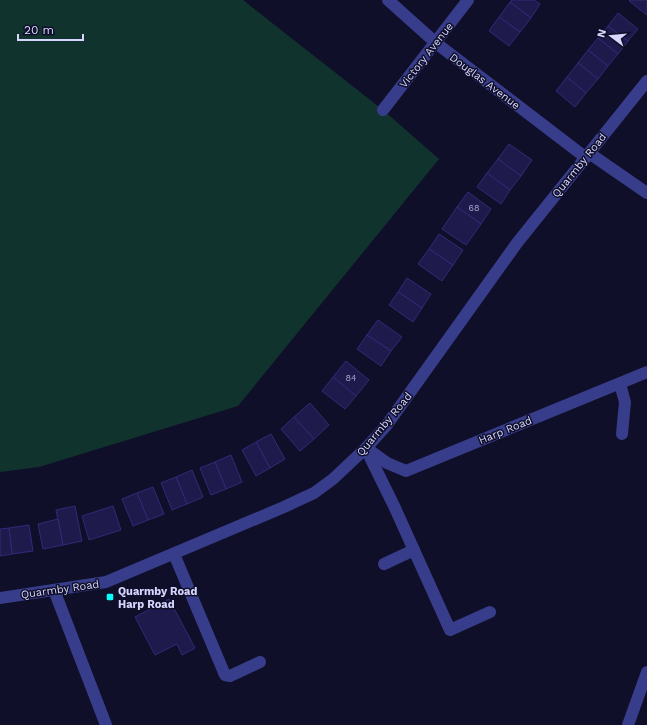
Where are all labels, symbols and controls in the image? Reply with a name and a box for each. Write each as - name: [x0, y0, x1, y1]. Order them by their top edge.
- scale bar: [18, 16, 83, 42]
- north arrow: [591, 16, 631, 56]
- street label: Victory Avenue: [397, 20, 456, 91]
- text: 20 m: [24, 23, 54, 37]
- text: N: [594, 28, 609, 39]
- street label: Douglas Avenue: [447, 51, 522, 112]
- street label: Quarmby Road: [549, 131, 609, 200]
- house number: 68: [468, 203, 480, 213]
- house number: 84: [345, 373, 357, 383]
- street label: Quarmby Road: [354, 390, 415, 459]
- street label: Harp Road: [477, 414, 534, 447]
- street label: Quarmby Road: [20, 578, 100, 601]
- place label: Quarmby Road Harp Road: [118, 585, 197, 611]
- marker: Quarmby Road Harp Road: [105, 592, 115, 602]

